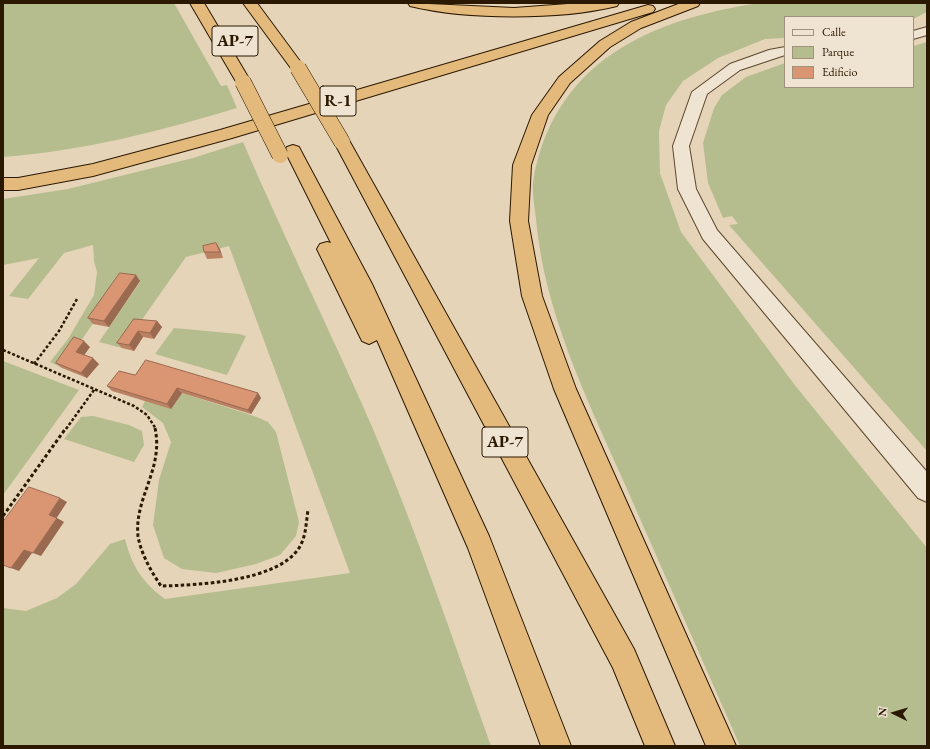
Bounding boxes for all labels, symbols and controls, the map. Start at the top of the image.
legend [784,16,914,88]
text: Calle [822,24,846,40]
road number: AP-7 [212,26,258,56]
text: Parque [822,44,854,60]
text: Edificio [822,64,857,80]
road number: R-1 [320,86,356,116]
road number: AP-7 [482,427,528,457]
north arrow [874,693,914,733]
text: N [875,707,889,717]

